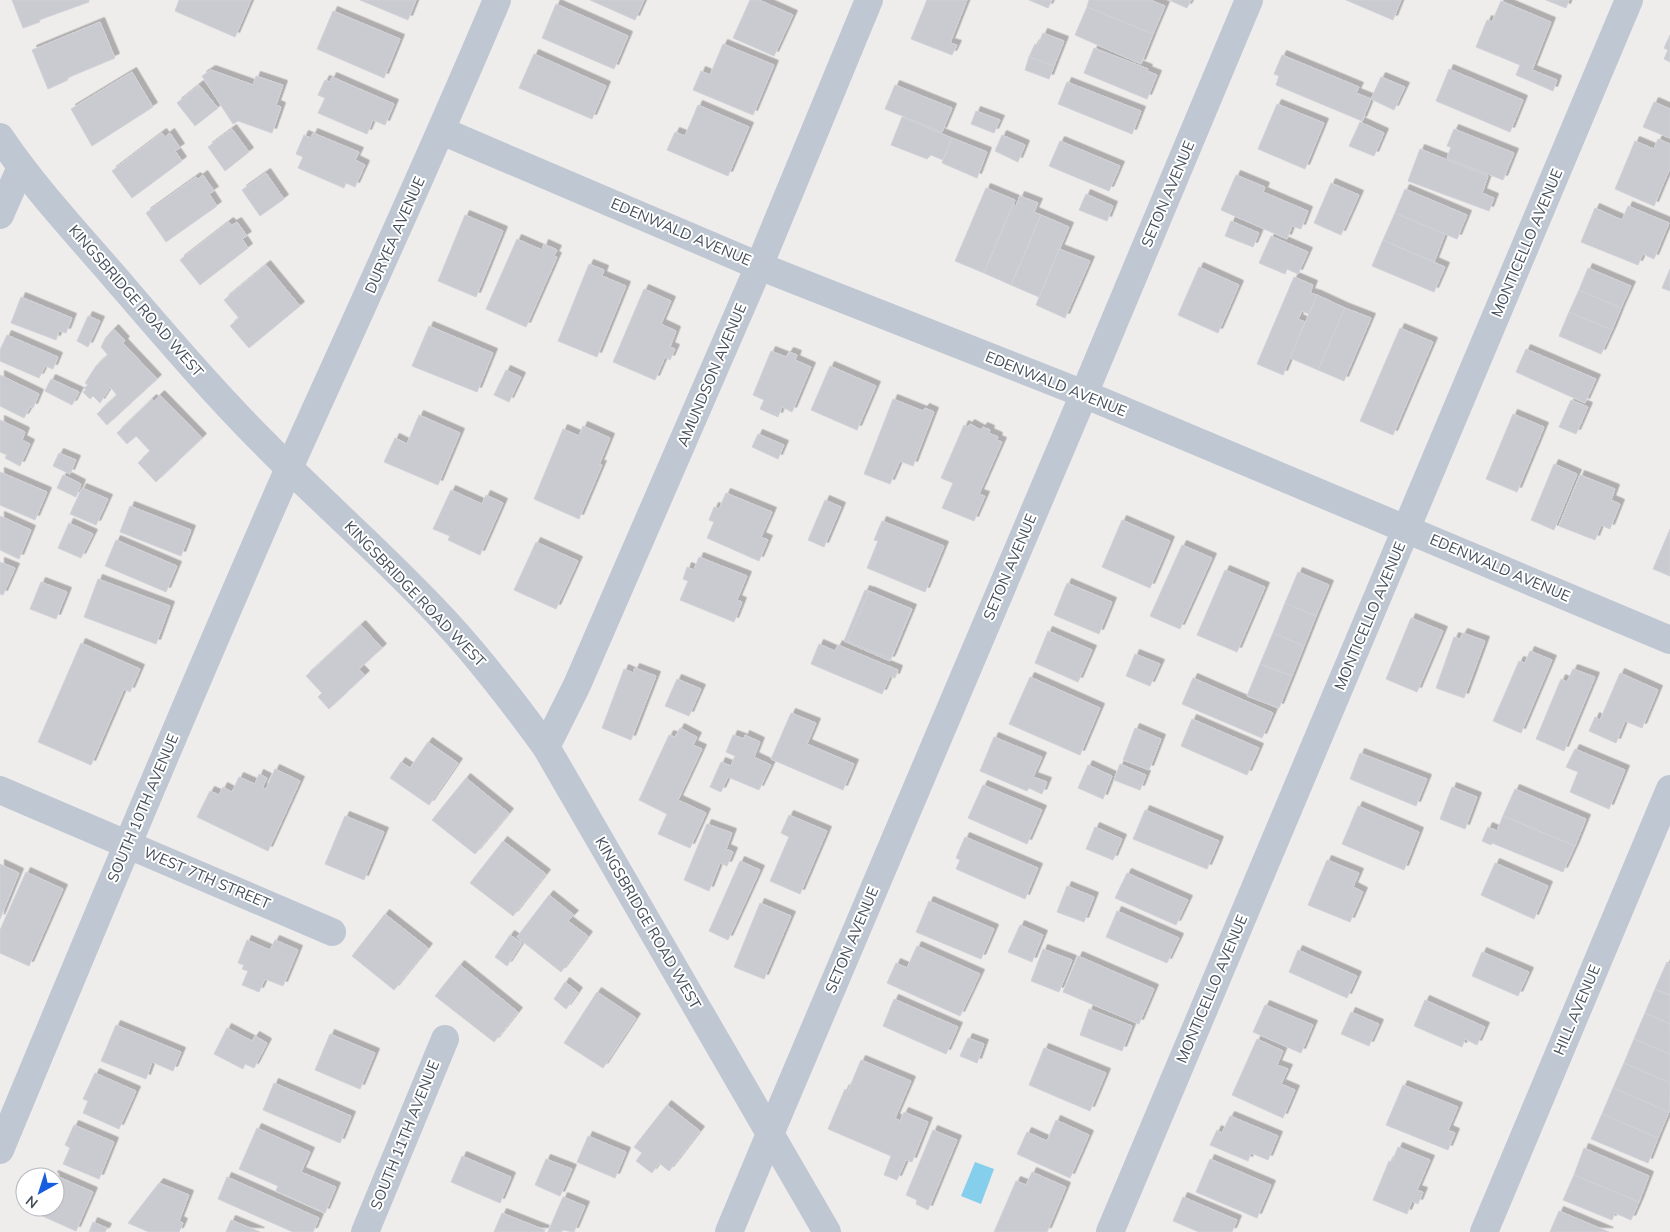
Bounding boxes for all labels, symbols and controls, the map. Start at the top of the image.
street label: SETON AVENUE [1137,138,1199,250]
street label: MONTICELLO AVENUE [1487,166,1567,320]
street label: DURYEA AVENUE [360,173,429,296]
street label: EDENWALD AVENUE [608,193,754,270]
street label: KINGSBRIDGE ROAD WEST [65,221,208,381]
street label: AMUNDSON AVENUE [673,300,750,449]
street label: EDENWALD AVENUE [983,347,1130,421]
street label: SETON AVENUE [979,511,1041,623]
street label: KINGSBRIDGE ROAD WEST [341,517,490,671]
street label: EDENWALD AVENUE [1427,529,1573,606]
street label: MONTICELLO AVENUE [1330,539,1410,693]
street label: SOUTH 10TH AVENUE [103,731,182,885]
street label: KINGSBRIDGE ROAD WEST [591,833,706,1012]
street label: WEST 7TH STREET [141,842,273,913]
street label: SETON AVENUE [821,884,883,996]
street label: MONTICELLO AVENUE [1172,912,1252,1066]
street label: HILL AVENUE [1549,962,1604,1058]
street label: SOUTH 11TH AVENUE [366,1057,443,1212]
north arrow [15,1167,65,1217]
text: N [22,1192,42,1212]

